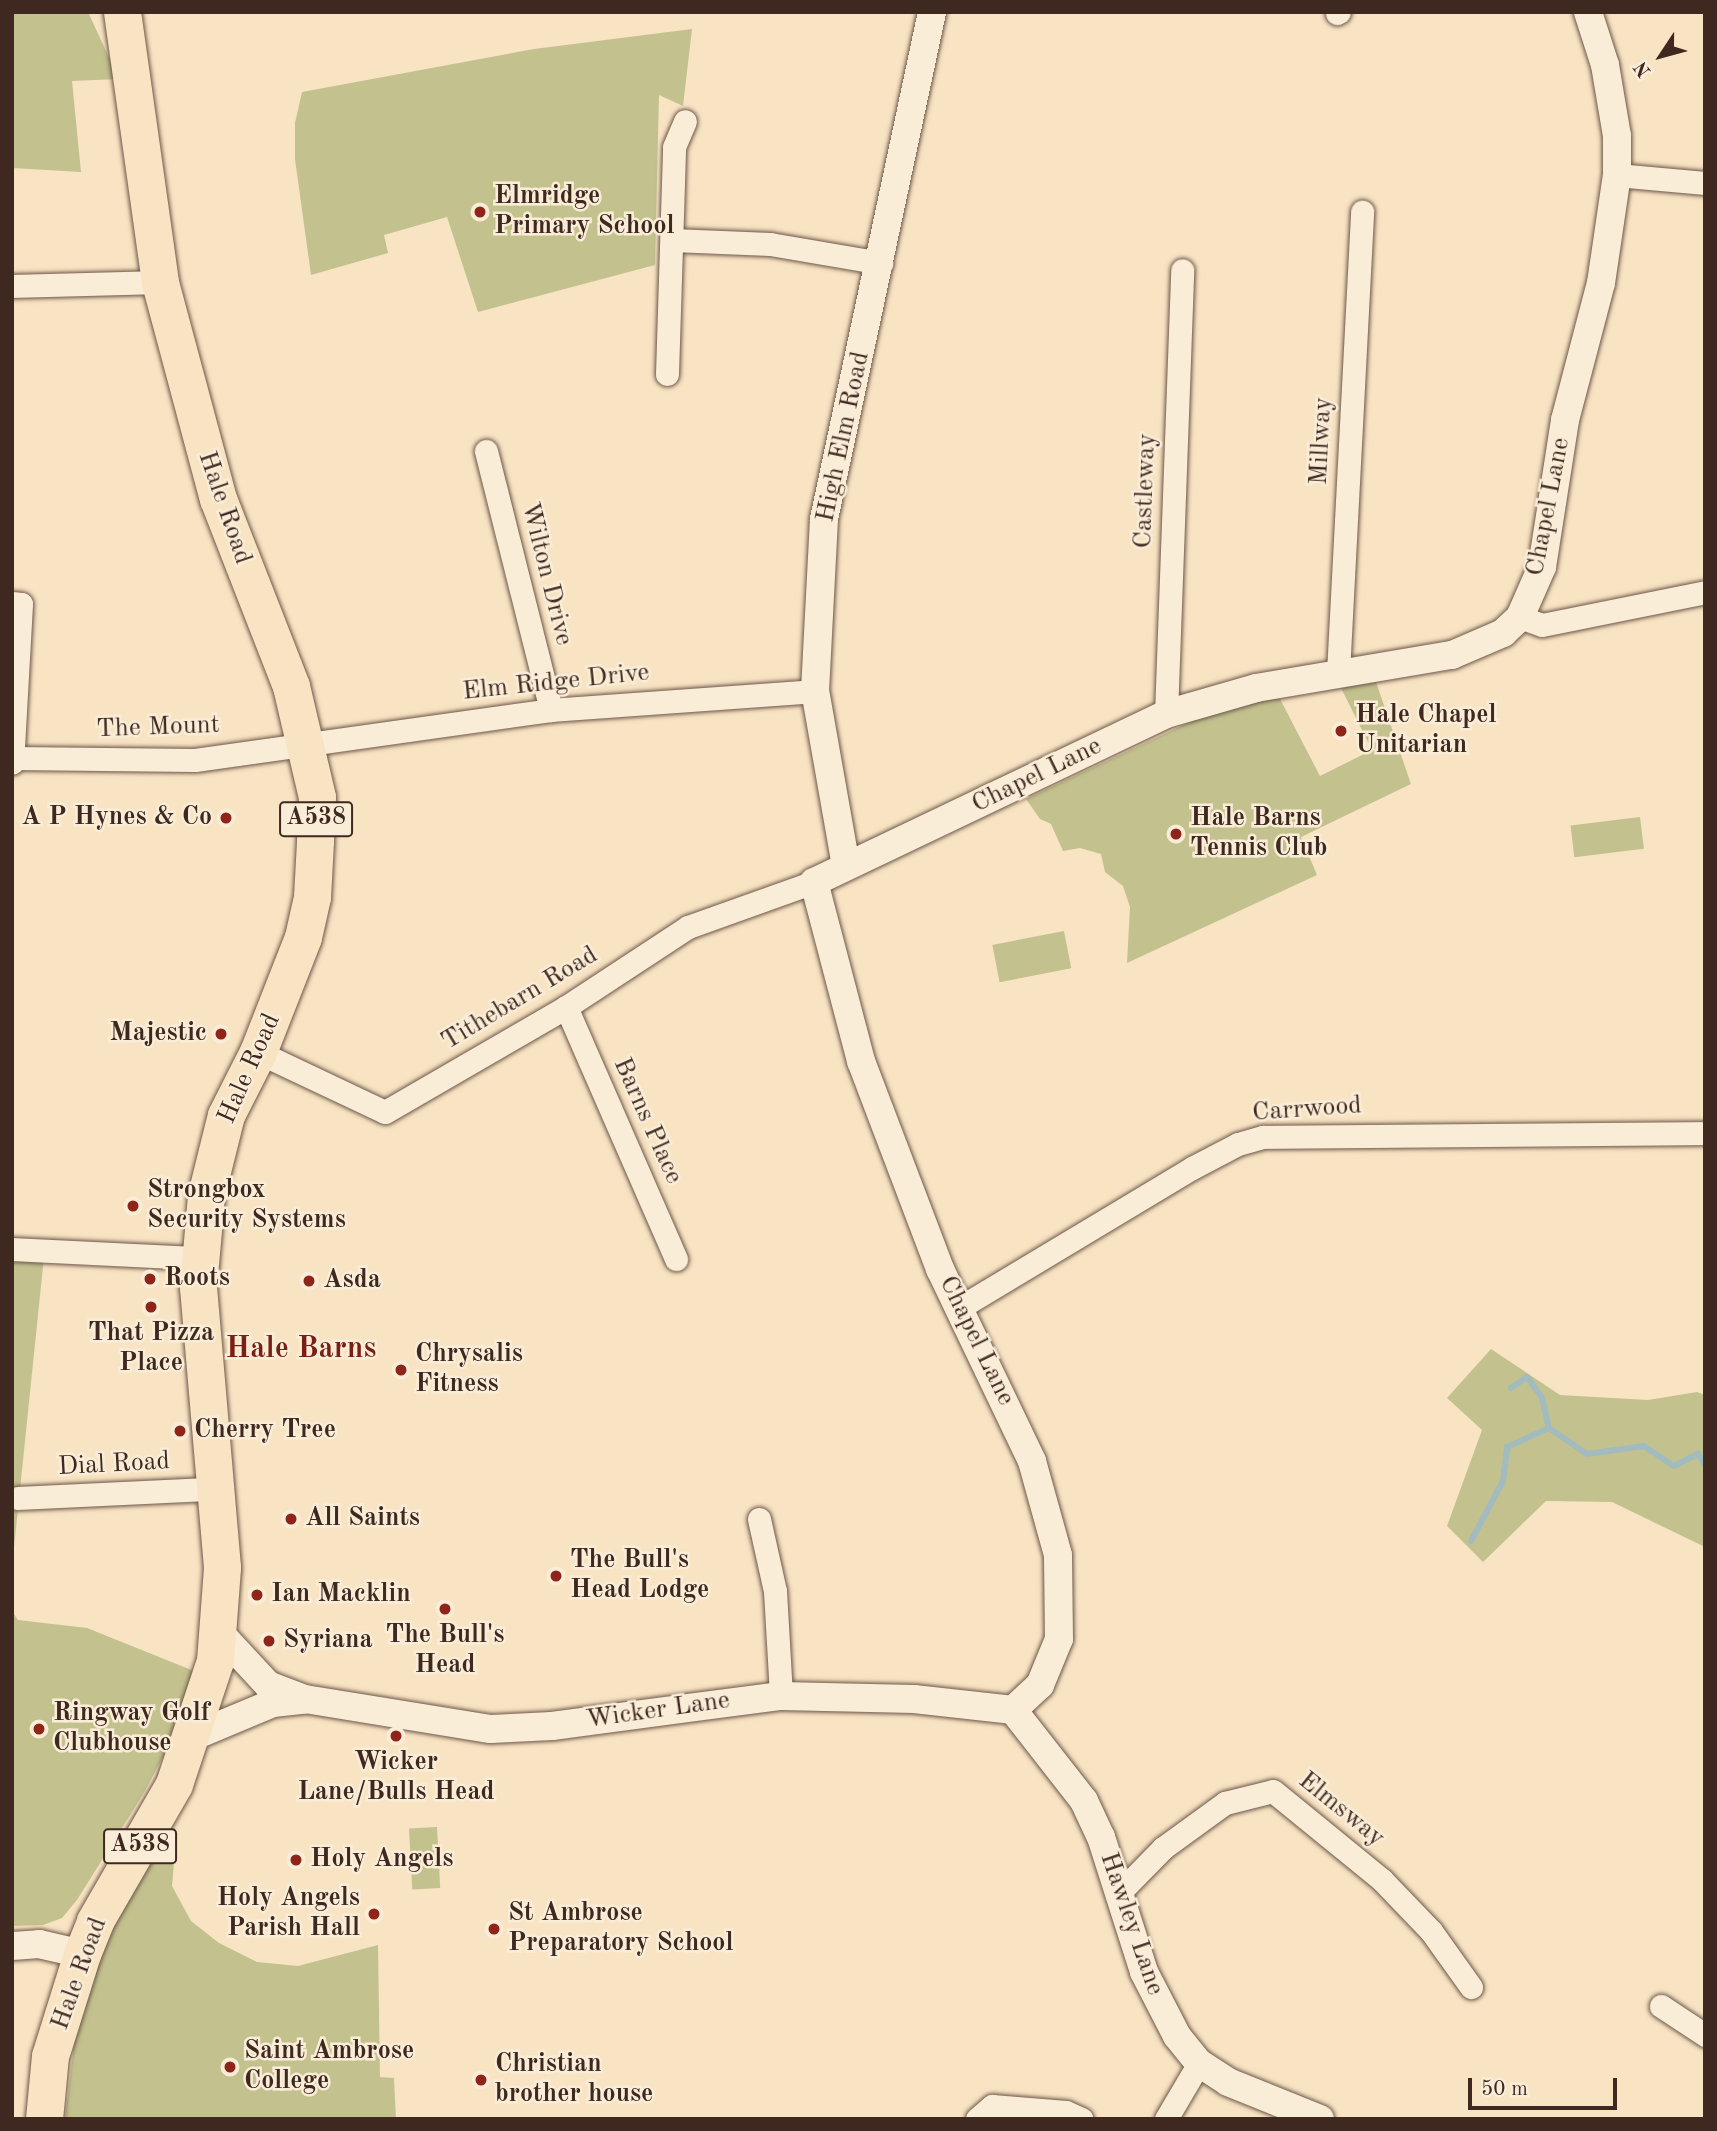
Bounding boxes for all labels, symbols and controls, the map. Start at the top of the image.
north arrow [1626,21,1696,91]
text: N [1632,57,1656,80]
place label: Elmridge Primary School [494,181,674,242]
marker: Elmridge Primary School [472,204,488,220]
street label: High Elm Road [811,349,877,525]
street label: Millway [1304,396,1340,486]
street label: Castleway [1128,433,1164,549]
street label: Chapel Lane [1520,435,1578,579]
street label: Hale Road [190,447,258,569]
street label: Wilton Drive [513,499,579,649]
street label: Elm Ridge Drive [461,658,651,708]
place label: Hale Chapel Unitarian [1355,700,1497,762]
street label: The Mount [96,710,220,746]
marker: Hale Chapel Unitarian [1333,723,1349,739]
street label: Chapel Lane [967,731,1107,821]
road number: A538 [278,798,354,840]
place label: A P Hynes & Co [21,802,212,834]
place label: Hale Barns Tennis Club [1190,803,1327,864]
marker: A P Hynes & Co [218,810,234,826]
marker: Hale Barns Tennis Club [1168,826,1184,842]
street label: Tithebarn Road [436,940,604,1058]
street label: Hale Road [212,1009,288,1129]
place label: Majestic [110,1018,207,1050]
marker: Majestic [213,1026,229,1042]
street label: Barns Place [605,1053,689,1189]
street label: Carrwood [1251,1091,1363,1129]
place label: Strongbox Security Systems [147,1175,346,1236]
marker: Strongbox Security Systems [125,1198,141,1214]
place label: Roots [164,1263,230,1295]
place label: Asda [323,1265,381,1297]
marker: Roots [142,1271,158,1287]
street label: Chapel Lane [931,1271,1021,1411]
marker: Asda [301,1273,317,1289]
marker: That Pizza Place [143,1299,159,1315]
place label: That Pizza Place [88,1318,214,1380]
district label: Hale Barns [226,1331,376,1367]
place label: Chrysalis Fitness [415,1339,523,1400]
marker: Chrysalis Fitness [393,1362,409,1378]
place label: Cherry Tree [194,1415,336,1447]
marker: Cherry Tree [172,1423,188,1439]
street label: Dial Road [57,1446,171,1484]
place label: All Saints [305,1503,420,1535]
marker: All Saints [283,1511,299,1527]
place label: The Bull's Head Lodge [570,1545,709,1606]
marker: The Bull's Head Lodge [548,1568,564,1584]
place label: Ian Macklin [271,1579,411,1611]
marker: Ian Macklin [249,1587,265,1603]
marker: The Bull's Head [437,1601,453,1617]
place label: The Bull's Head [386,1620,504,1682]
place label: Syriana [283,1625,373,1657]
marker: Syriana [261,1633,277,1649]
street label: Wicker Lane [584,1685,732,1737]
place label: Ringway Golf Clubhouse [53,1698,210,1760]
marker: Ringway Golf Clubhouse [31,1721,47,1737]
marker: Wicker Lane/Bulls Head [388,1728,404,1744]
place label: Wicker Lane/Bulls Head [297,1747,495,1809]
street label: Elmsway [1291,1766,1391,1854]
road number: A538 [102,1826,178,1867]
place label: Holy Angels [310,1844,453,1876]
street label: Hawley Lane [1092,1848,1170,2000]
marker: Holy Angels [288,1852,304,1868]
place label: Holy Angels Parish Hall [217,1883,360,1944]
place label: St Ambrose Preparatory School [508,1898,733,1960]
marker: Holy Angels Parish Hall [366,1906,382,1922]
street label: Hale Road [45,1913,115,2035]
marker: St Ambrose Preparatory School [486,1921,502,1937]
place label: Saint Ambrose College [244,2036,414,2098]
place label: Christian brother house [495,2049,653,2110]
marker: Saint Ambrose College [222,2059,238,2075]
scale bar [1472,2064,1621,2108]
marker: Christian brother house [473,2072,489,2088]
text: 50 m [1481,2079,1528,2100]

